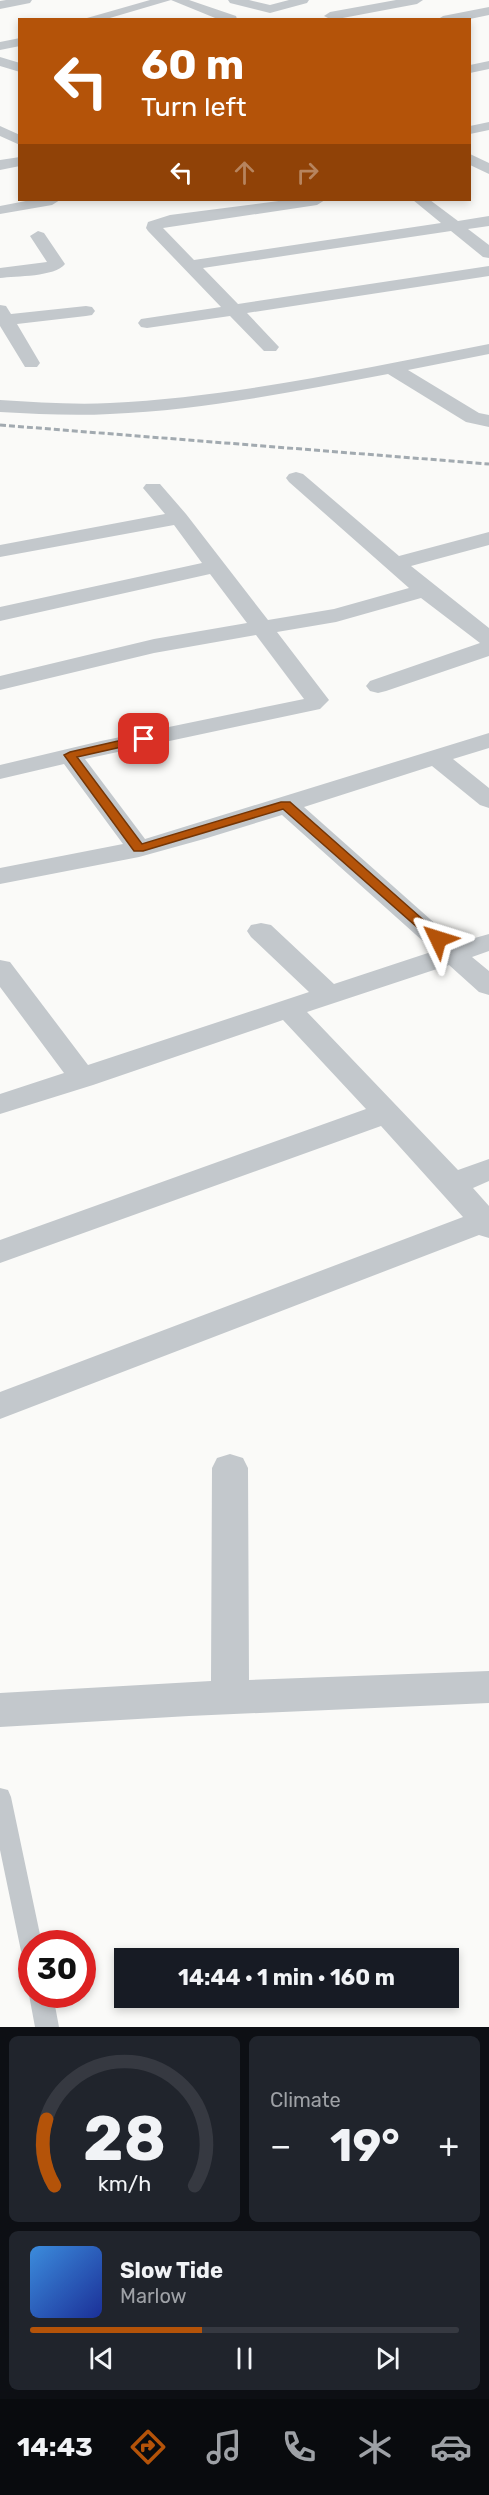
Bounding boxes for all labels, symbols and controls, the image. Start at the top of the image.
text: 60 m [141,40,244,90]
icon: left [42,42,120,120]
text: Turn left [141,91,246,123]
icon: left [165,156,198,189]
icon: ahead [228,156,261,189]
icon: right [291,156,324,189]
pin [118,713,169,764]
icon: arrive [127,722,160,755]
position arrow [406,907,470,971]
speed limit sign: 30 [18,1930,96,2008]
text: 14:44 · 1 min · 160 m [178,1964,395,1991]
text: Climate [270,2088,341,2112]
text: 28 [83,2102,166,2176]
text: 19° [330,2119,400,2172]
text: − [270,2126,291,2165]
text: + [438,2126,459,2165]
text: km/h [98,2171,151,2196]
text: Slow Tide [120,2257,223,2284]
text: Marlow [120,2284,187,2308]
icon: previous [85,2342,118,2375]
icon: pause [228,2342,261,2375]
icon: next [371,2342,404,2375]
icon: directions [127,2426,169,2468]
icon: music [203,2426,245,2468]
icon: phone [278,2426,320,2468]
icon: climate [354,2426,396,2468]
icon: car [430,2426,472,2468]
text: 14:43 [17,2431,93,2463]

